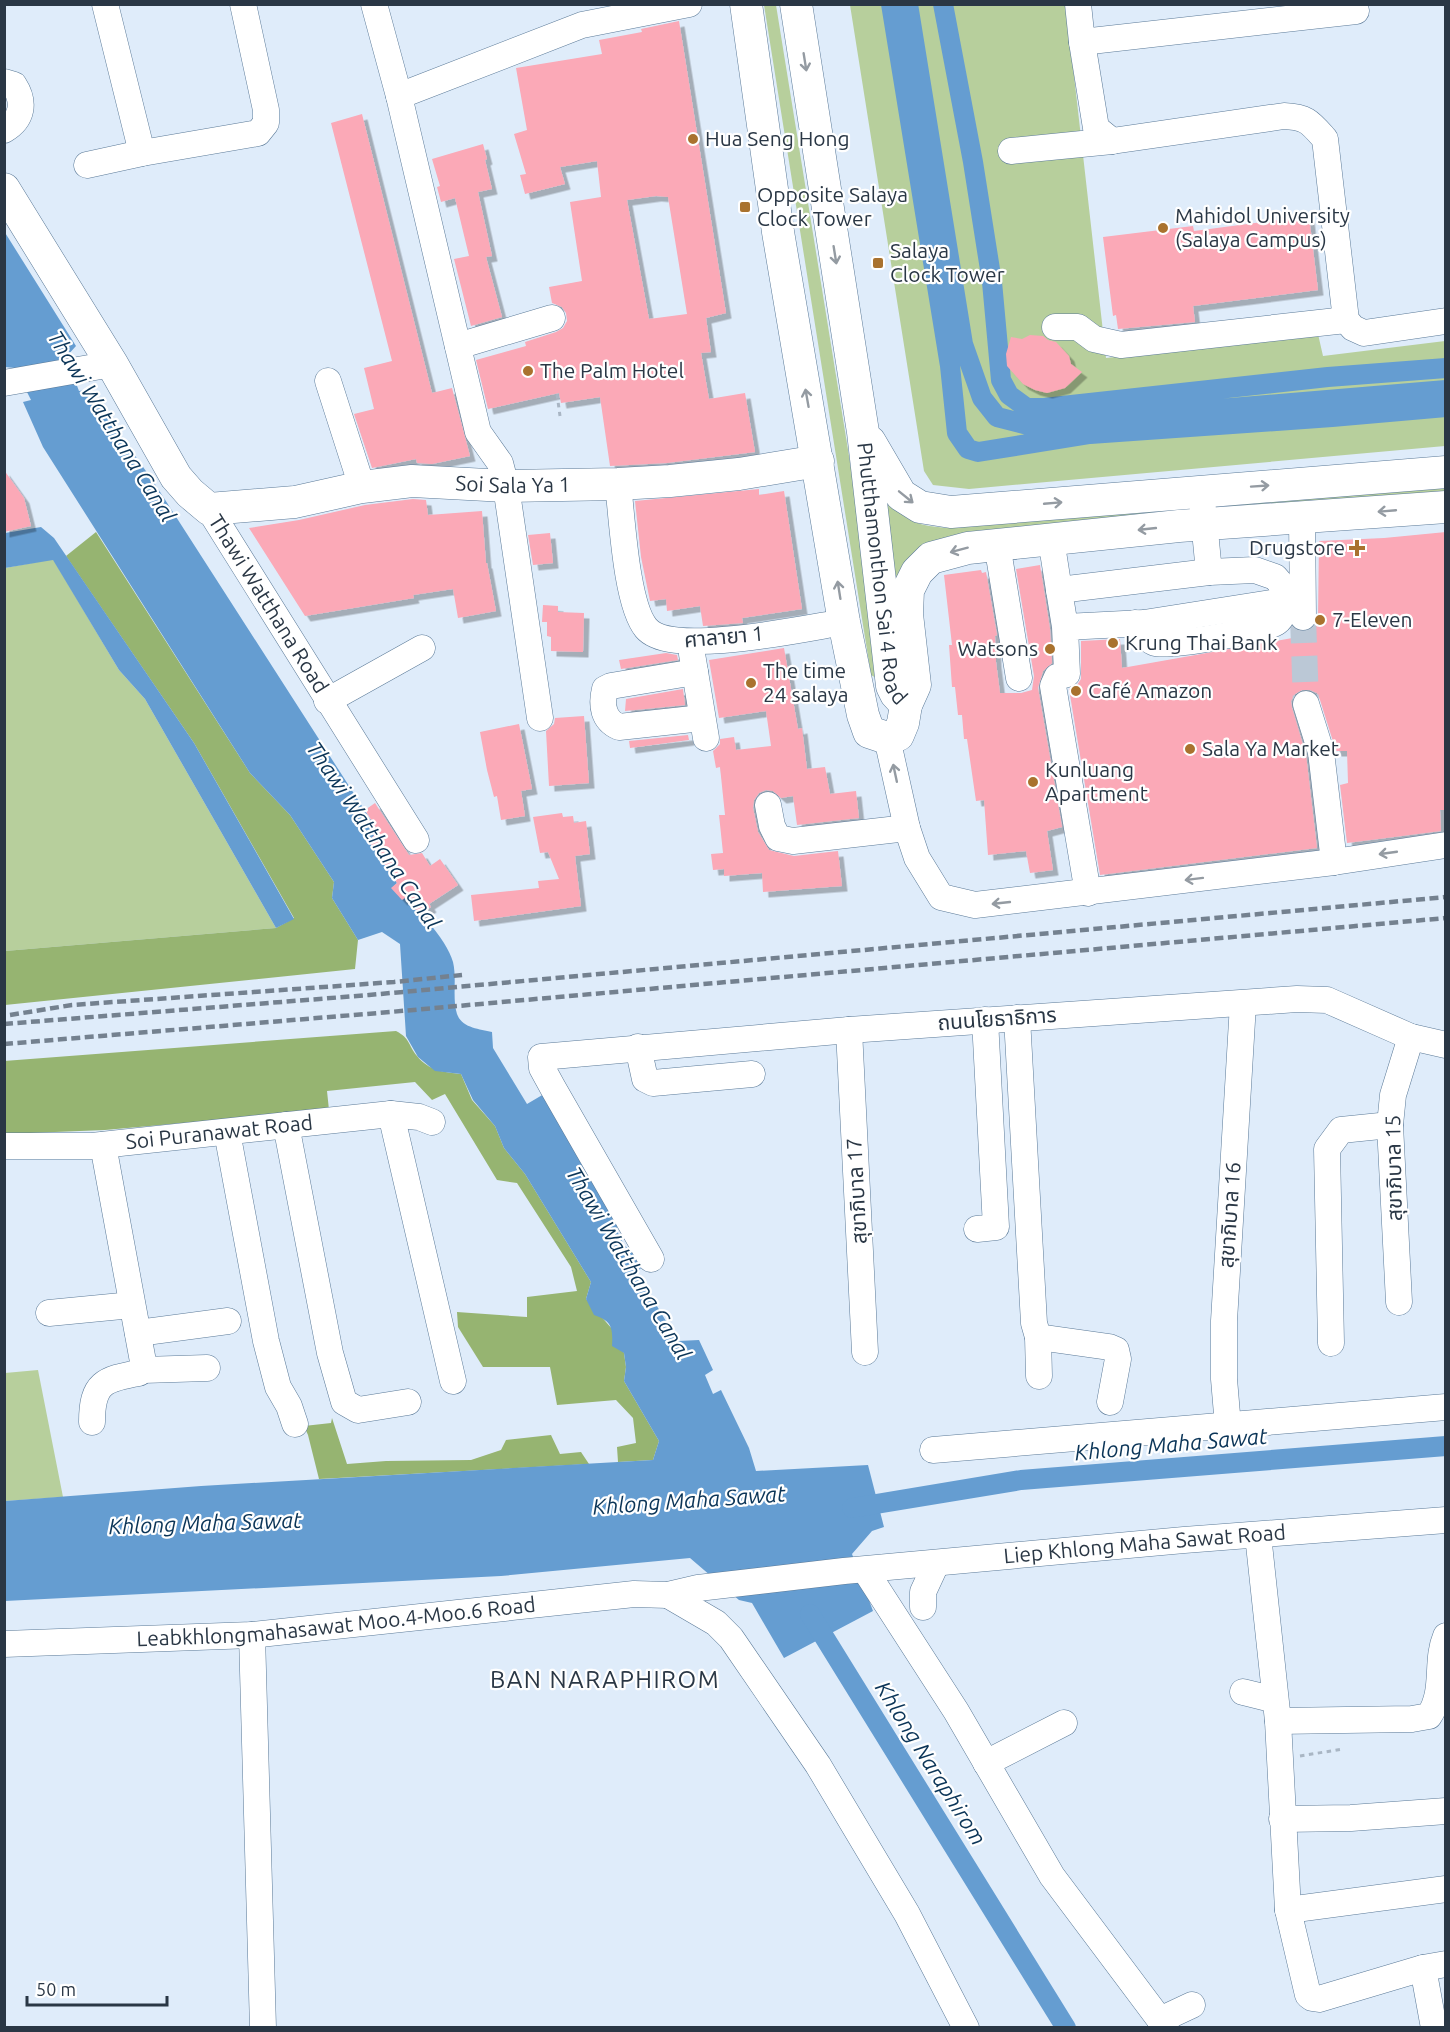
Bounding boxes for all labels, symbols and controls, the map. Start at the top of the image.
one-way arrow [799,52,810,72]
place label: Hua Seng Hong [705,126,850,150]
marker: Hua Seng Hong [686,132,700,146]
place label: Opposite Salaya Clock Tower [757,182,908,230]
marker: Opposite Salaya Clock Tower [738,200,752,214]
place label: Mahidol University (Salaya Campus) [1175,203,1350,251]
marker: Mahidol University (Salaya Campus) [1156,221,1170,235]
place label: Salaya Clock Tower [890,238,1005,286]
one-way arrow [830,245,841,264]
marker: Salaya Clock Tower [871,256,885,270]
water label: Thawi Watthana Canal [43,325,182,526]
place label: The Palm Hotel [540,358,684,382]
marker: The Palm Hotel [521,364,535,378]
one-way arrow [801,388,812,408]
street label: Phutthamonthon Sai 4 Road [853,441,913,709]
street label: Soi Sala Ya 1 [455,470,571,497]
one-way arrow [1249,480,1269,491]
one-way arrow [898,490,914,503]
one-way arrow [1042,497,1062,508]
one-way arrow [1378,506,1398,517]
street label: Thawi Watthana Road [204,510,334,697]
one-way arrow [1137,524,1157,535]
place label: Drugstore [1249,535,1345,559]
marker: Drugstore [1350,541,1364,555]
one-way arrow [950,545,969,557]
one-way arrow [833,581,844,600]
place label: 7-Eleven [1332,607,1413,631]
marker: 7-Eleven [1313,613,1327,627]
street label: ศาลายา 1 [683,621,765,651]
place label: Krung Thai Bank [1125,630,1278,654]
place label: Watsons [957,636,1038,660]
marker: Krung Thai Bank [1106,636,1120,650]
marker: Watsons [1043,642,1057,656]
place label: The time 24 salaya [763,658,849,706]
marker: The time 24 salaya [744,676,758,690]
place label: Café Amazon [1088,678,1212,702]
marker: Café Amazon [1069,684,1083,698]
water label: Thawi Watthana Canal [302,736,447,933]
place label: Sala Ya Market [1202,736,1339,760]
marker: Sala Ya Market [1183,742,1197,756]
place label: Kunluang Apartment [1045,757,1148,805]
one-way arrow [888,764,900,783]
marker: Kunluang Apartment [1026,775,1040,789]
one-way arrow [1378,848,1398,859]
one-way arrow [1185,874,1205,885]
one-way arrow [991,898,1011,909]
street label: ถนนโยธาธิการ [937,1002,1057,1034]
street label: Soi Puranawat Road [124,1109,314,1153]
street label: สุขาภิบาล 15 [1380,1115,1408,1221]
street label: สุขาภิบาล 17 [841,1137,873,1245]
street label: สุขาภิบาล 16 [1213,1161,1247,1269]
water label: Thawi Watthana Canal [562,1162,697,1364]
water label: Khlong Maha Sawat [1074,1423,1269,1464]
water label: Khlong Maha Sawat [592,1480,787,1519]
water label: Khlong Maha Sawat [108,1507,302,1538]
street label: Liep Khlong Maha Sawat Road [1002,1519,1287,1567]
street label: Leabkhlongmahasawat Moo.4-Moo.6 Road [136,1592,537,1650]
district label: BAN NARAPHIROM [490,1666,720,1693]
water label: Khlong Naraphirom [871,1676,992,1849]
scale bar [27,1969,166,2007]
text: 50 m [36,1979,76,1999]

